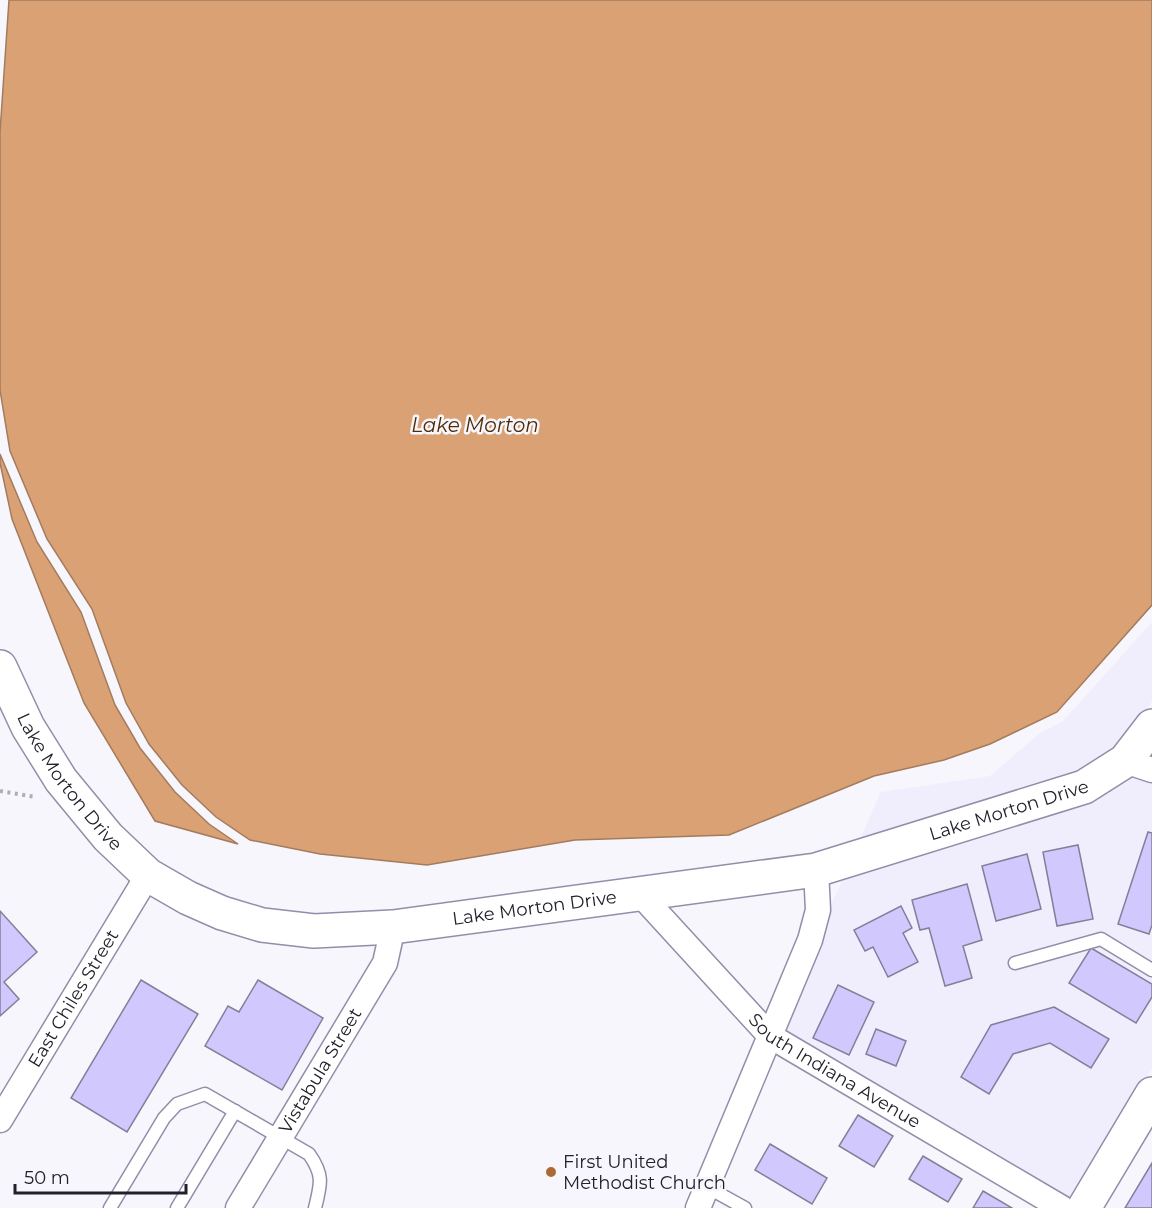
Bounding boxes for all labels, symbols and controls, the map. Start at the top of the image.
water label: Lake Morton [411,413,539,437]
street label: Lake Morton Drive [12,710,127,856]
street label: Lake Morton Drive [927,775,1091,845]
street label: Lake Morton Drive [451,886,618,930]
street label: East Chiles Street [23,926,123,1071]
street label: Vistabula Street [274,1004,366,1138]
street label: South Indiana Avenue [744,1009,925,1133]
place label: First United Methodist Church [563,1151,726,1194]
scale bar [15,1157,186,1195]
marker: First United Methodist Church [544,1165,558,1179]
text: 50 m [24,1167,70,1189]

